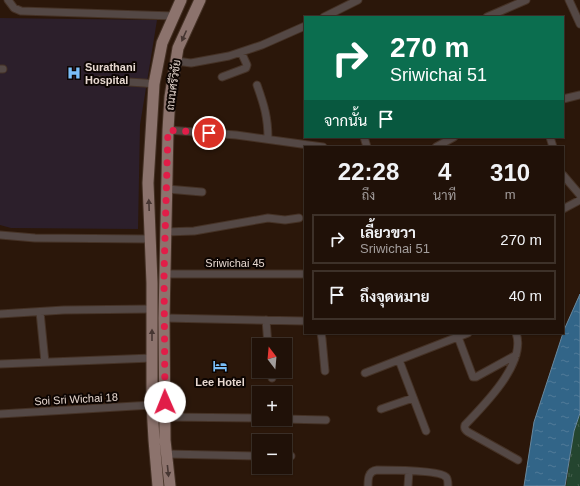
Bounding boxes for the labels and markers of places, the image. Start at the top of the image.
place label: Surathani Hospital [85,61,136,86]
hospital icon: Surathani Hospital [66,65,82,81]
pin [192,116,226,150]
hotel icon: Lee Hotel [212,358,228,374]
place label: Lee Hotel [195,376,245,388]

